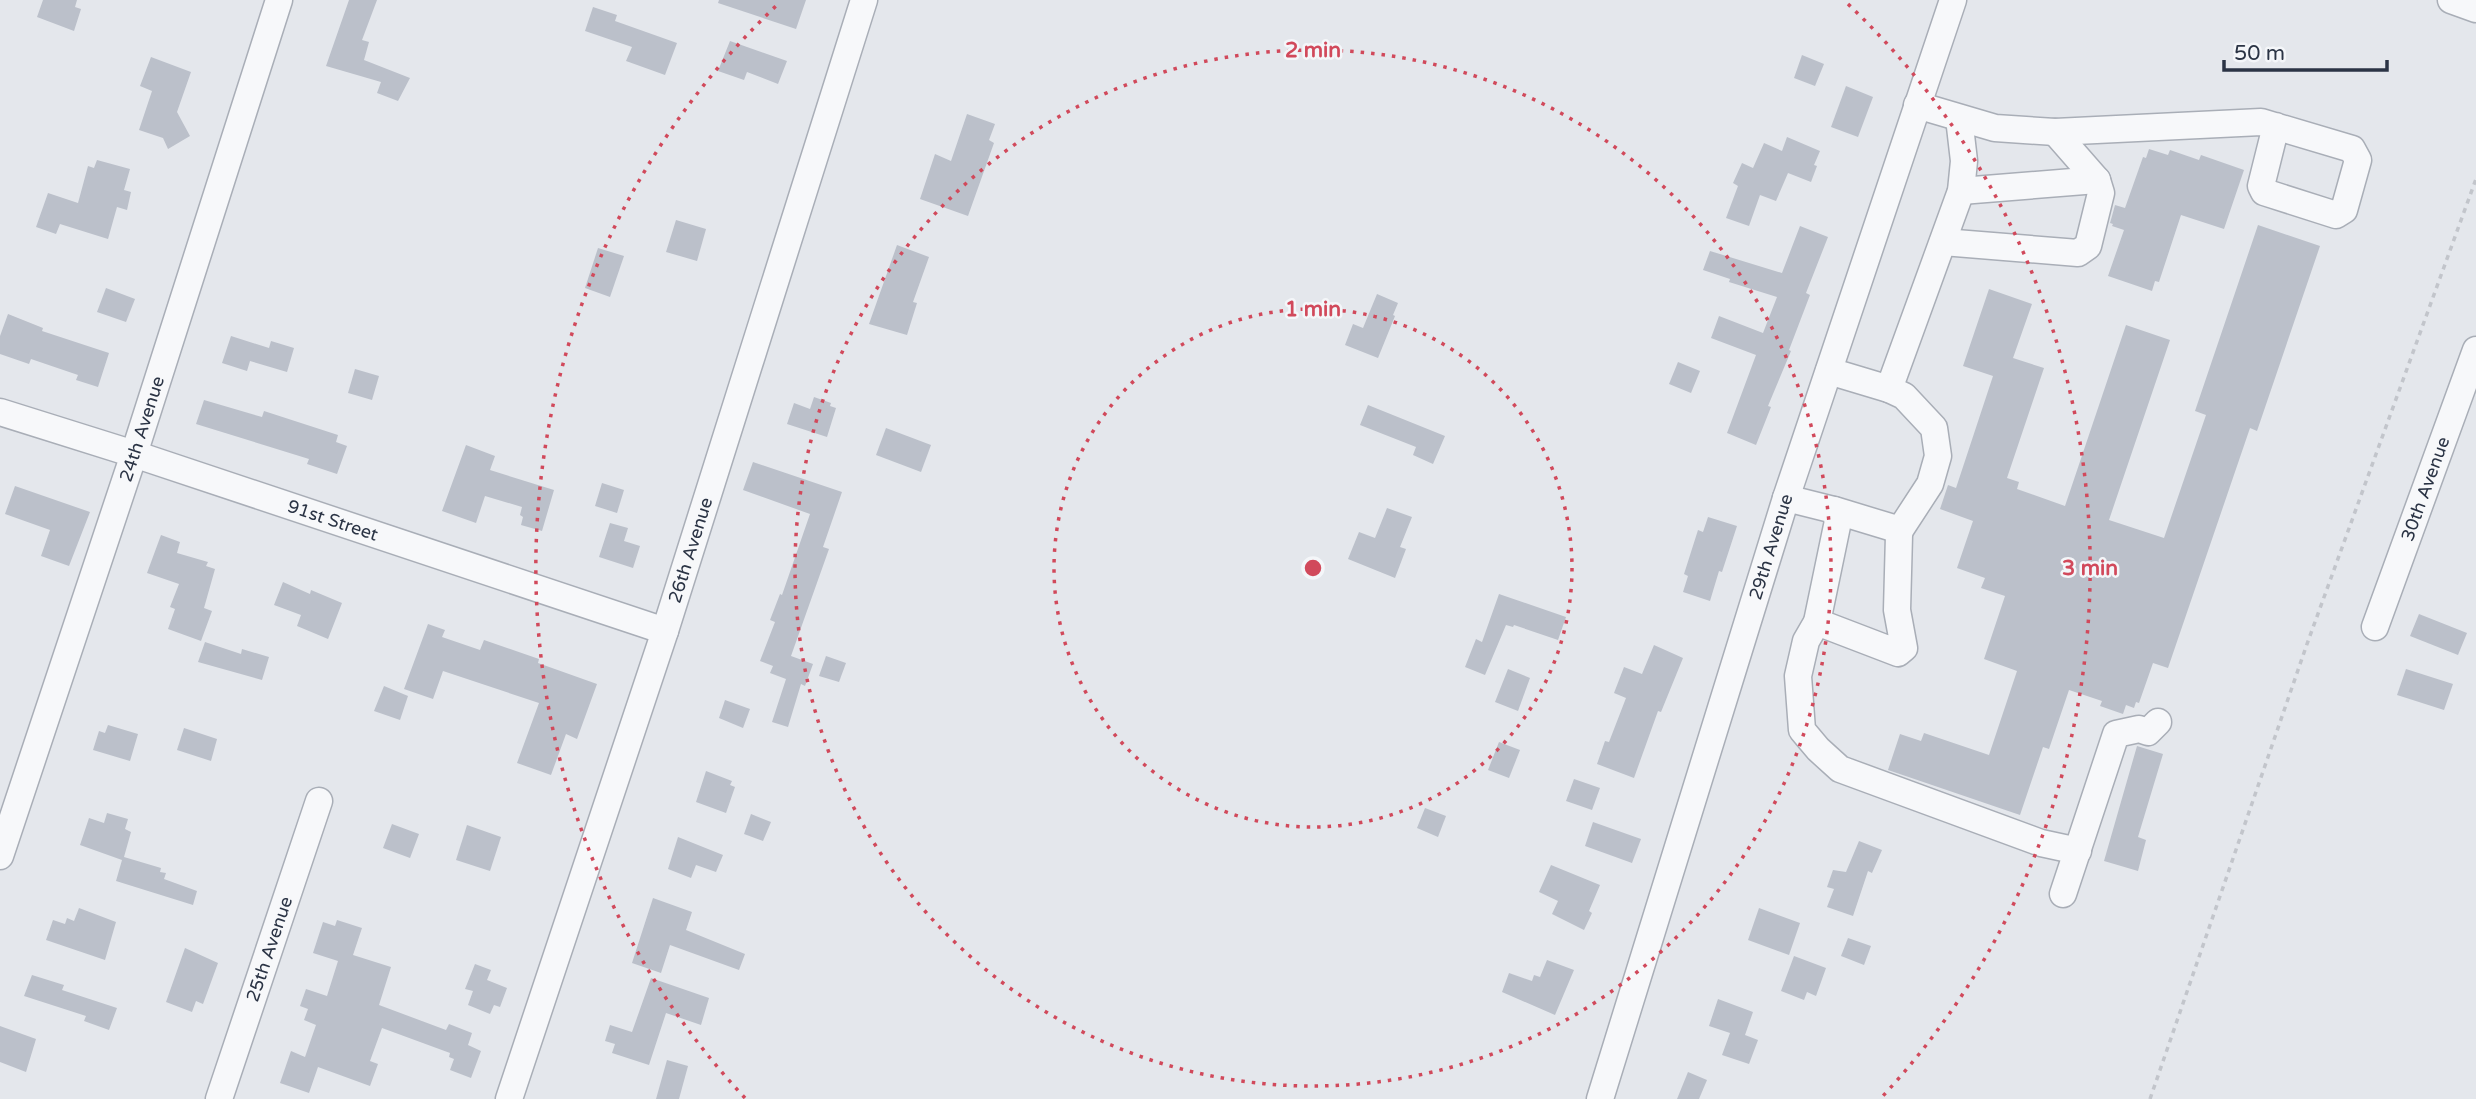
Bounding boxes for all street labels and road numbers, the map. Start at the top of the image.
street label: 24th Avenue [115,373,169,485]
street label: 30th Avenue [2396,434,2454,544]
street label: 29th Avenue [1744,491,1798,602]
street label: 91st Street [285,495,381,546]
street label: 26th Avenue [663,495,717,606]
street label: 25th Avenue [241,894,297,1005]

